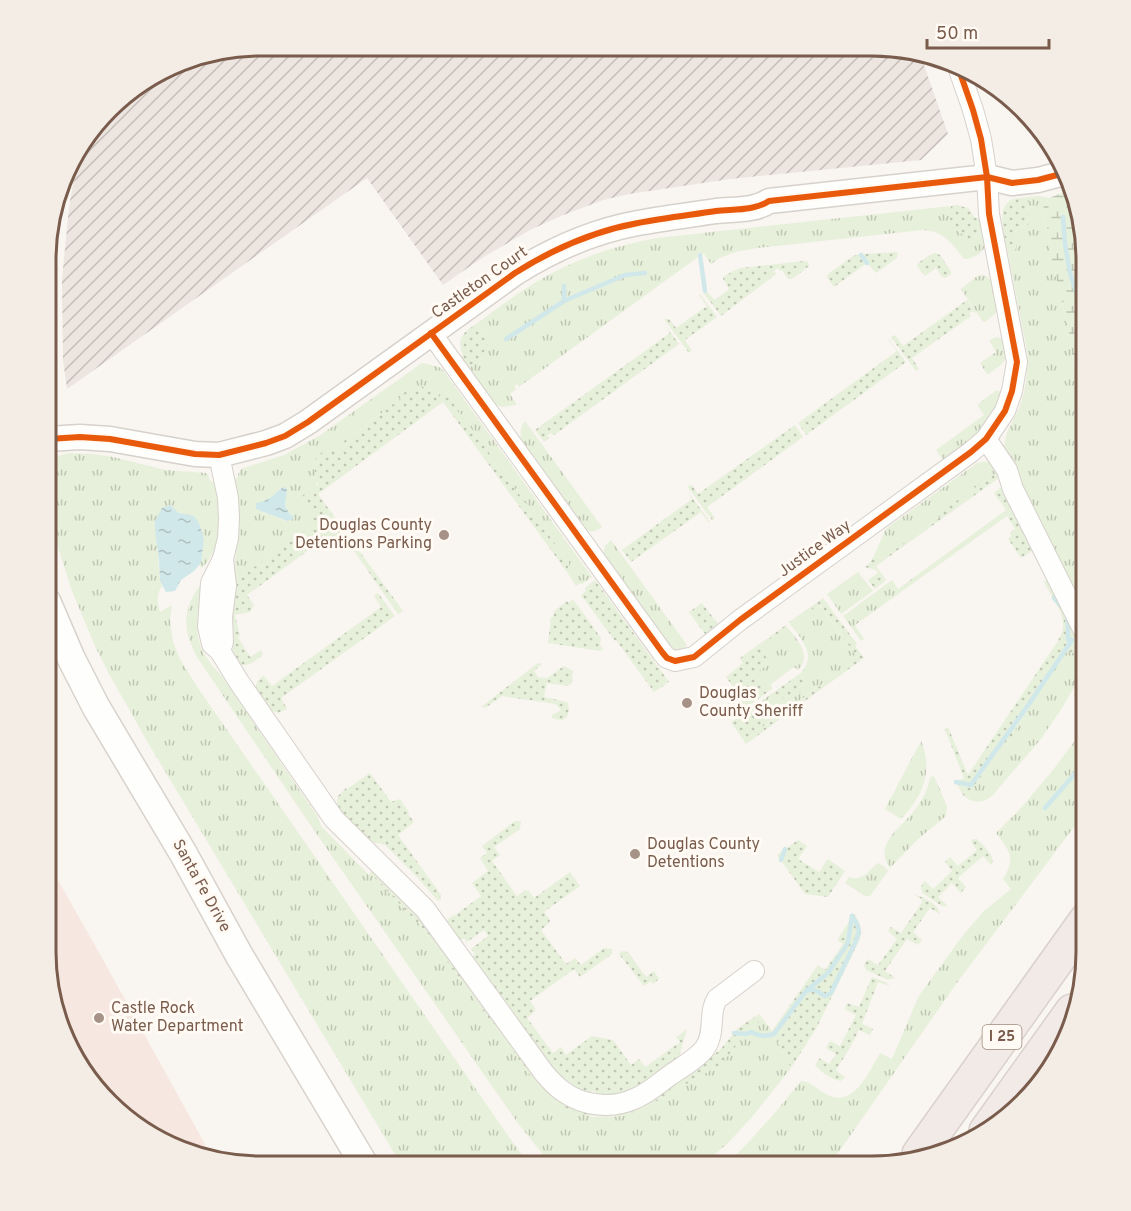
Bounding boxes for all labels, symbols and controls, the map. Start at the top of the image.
scale bar [927,12,1048,50]
text: 50 m [936,23,978,46]
street label: Castleton Court [428,242,532,324]
place label: Douglas County Detentions Parking [295,516,432,554]
street label: Justice Way [775,516,855,582]
marker: Douglas County Detentions Parking [437,528,451,542]
place label: Douglas County Sheriff [699,684,803,722]
marker: Douglas County Sheriff [680,696,694,710]
place label: Douglas County Detentions [647,835,760,873]
street label: Santa Fe Drive [167,836,235,936]
marker: Douglas County Detentions [628,847,642,861]
place label: Castle Rock Water Department [111,999,244,1037]
marker: Castle Rock Water Department [92,1011,106,1025]
road number: I 25 [982,1025,1022,1049]

